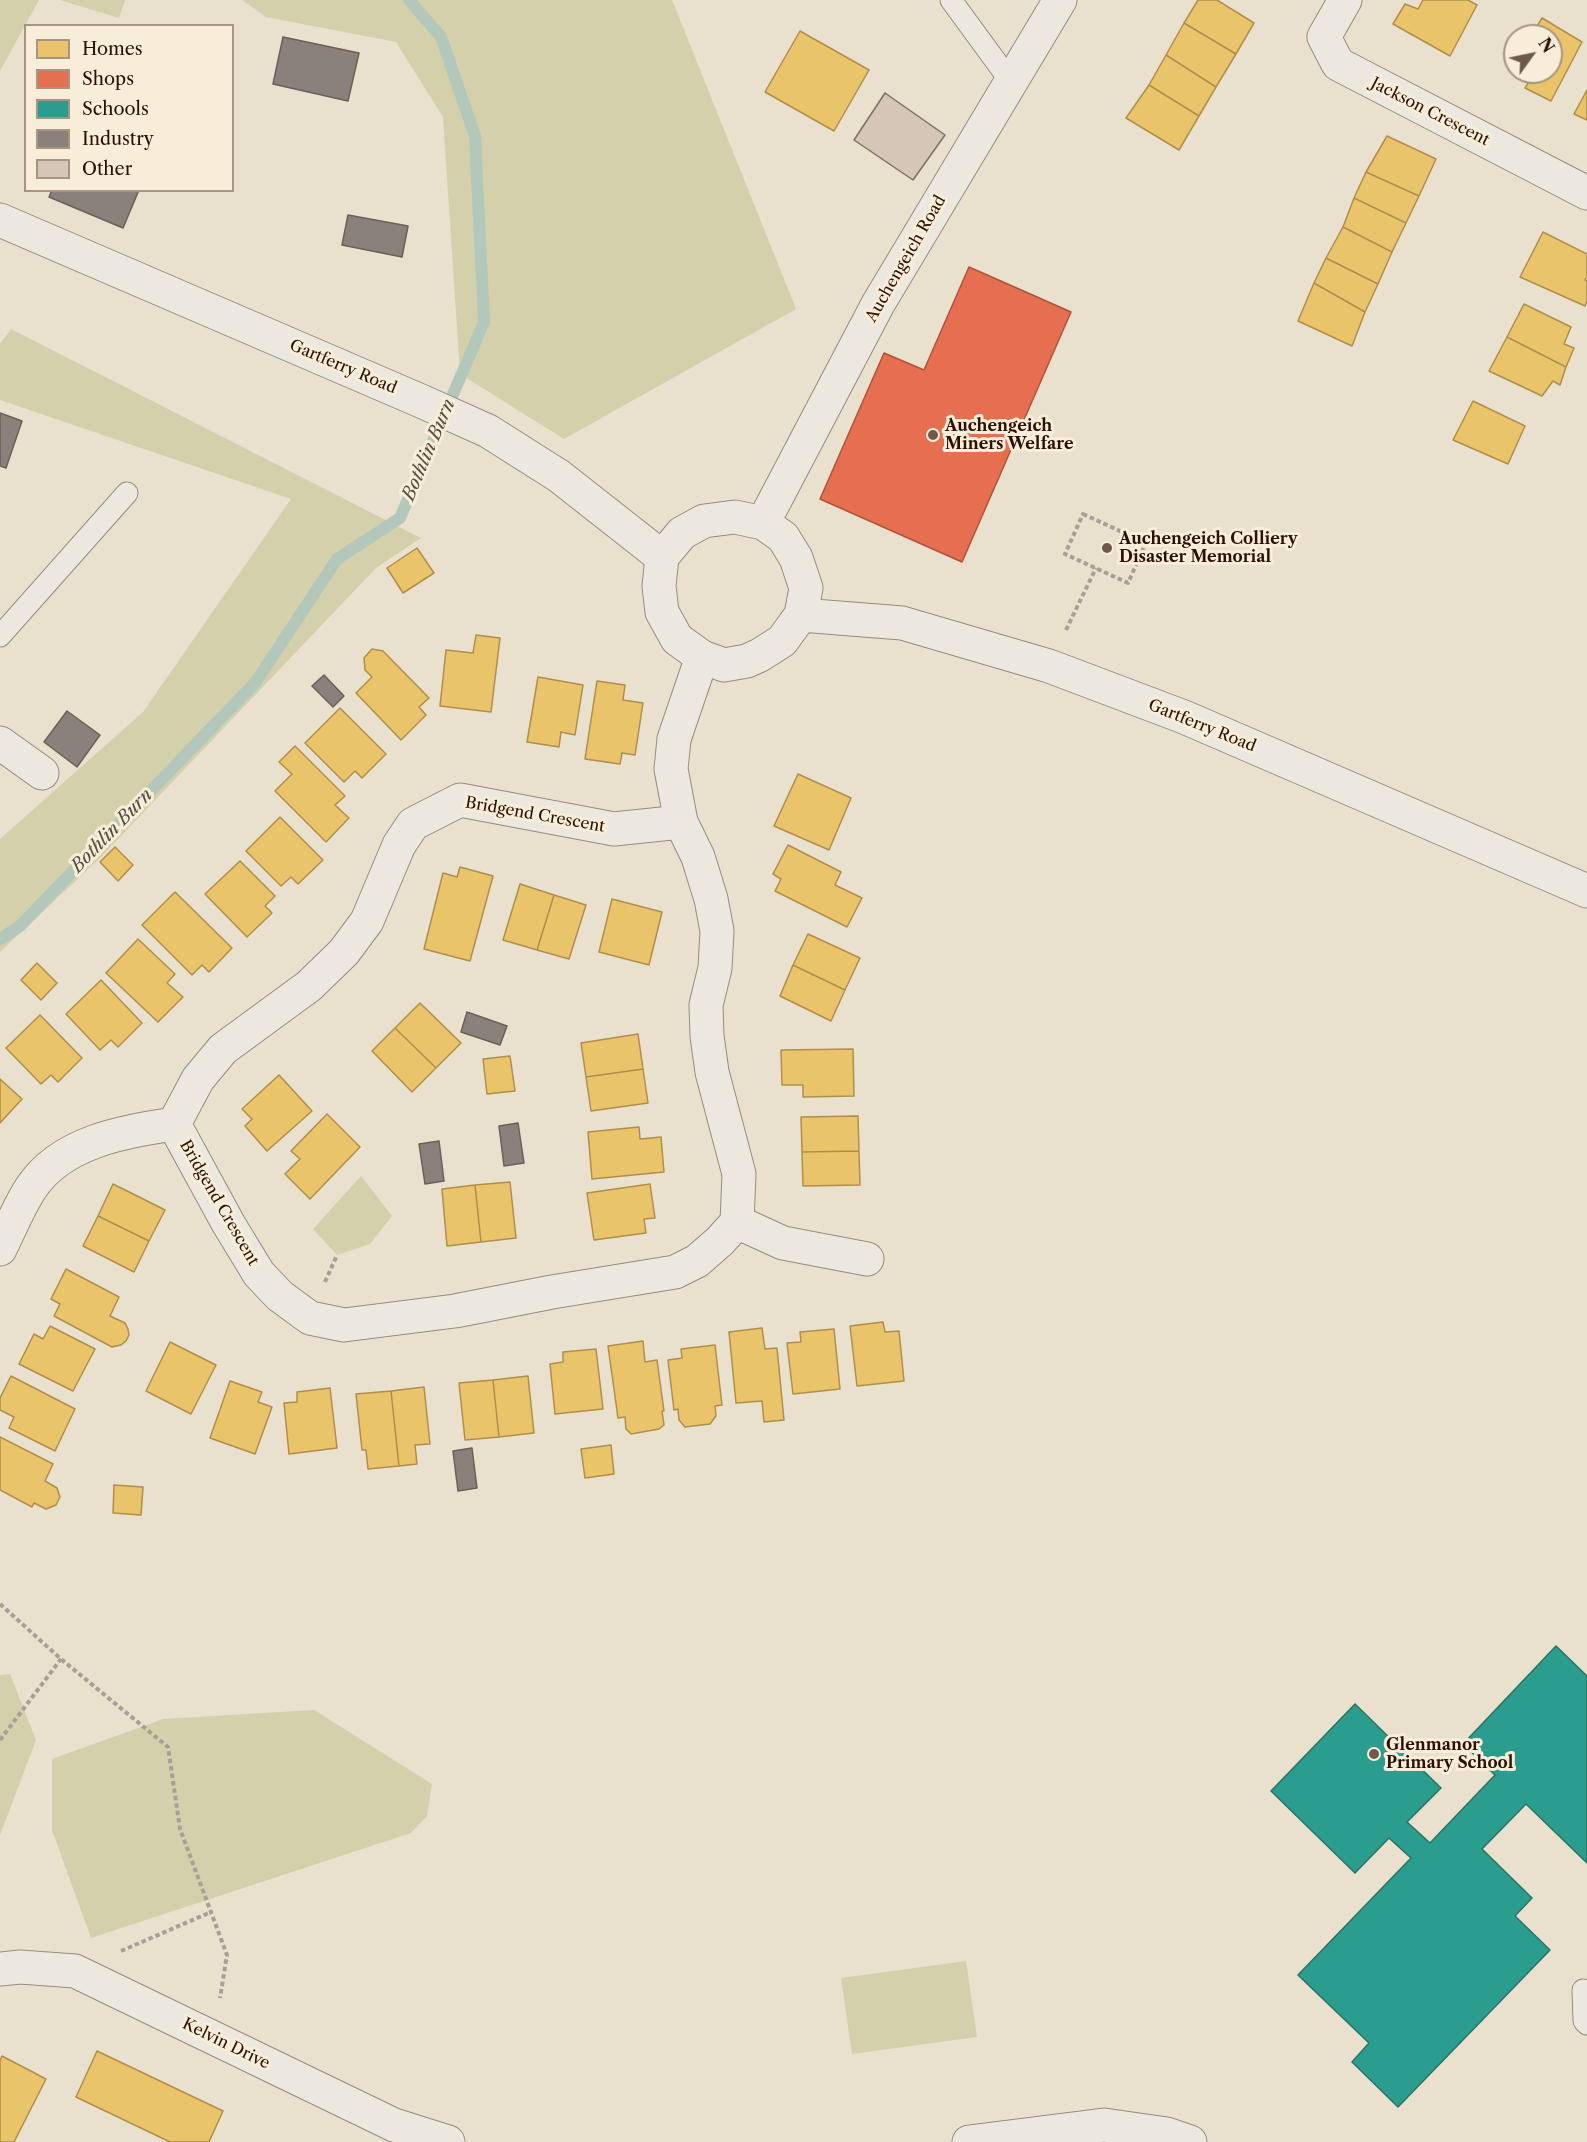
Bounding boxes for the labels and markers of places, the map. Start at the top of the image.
place label: Auchengeich Miners Welfare [945,416,1074,454]
marker: Auchengeich Miners Welfare [926,428,940,442]
place label: Auchengeich Colliery Disaster Memorial [1119,529,1297,567]
marker: Auchengeich Colliery Disaster Memorial [1100,541,1114,555]
place label: Glenmanor Primary School [1386,1735,1513,1773]
marker: Glenmanor Primary School [1367,1747,1381,1761]

